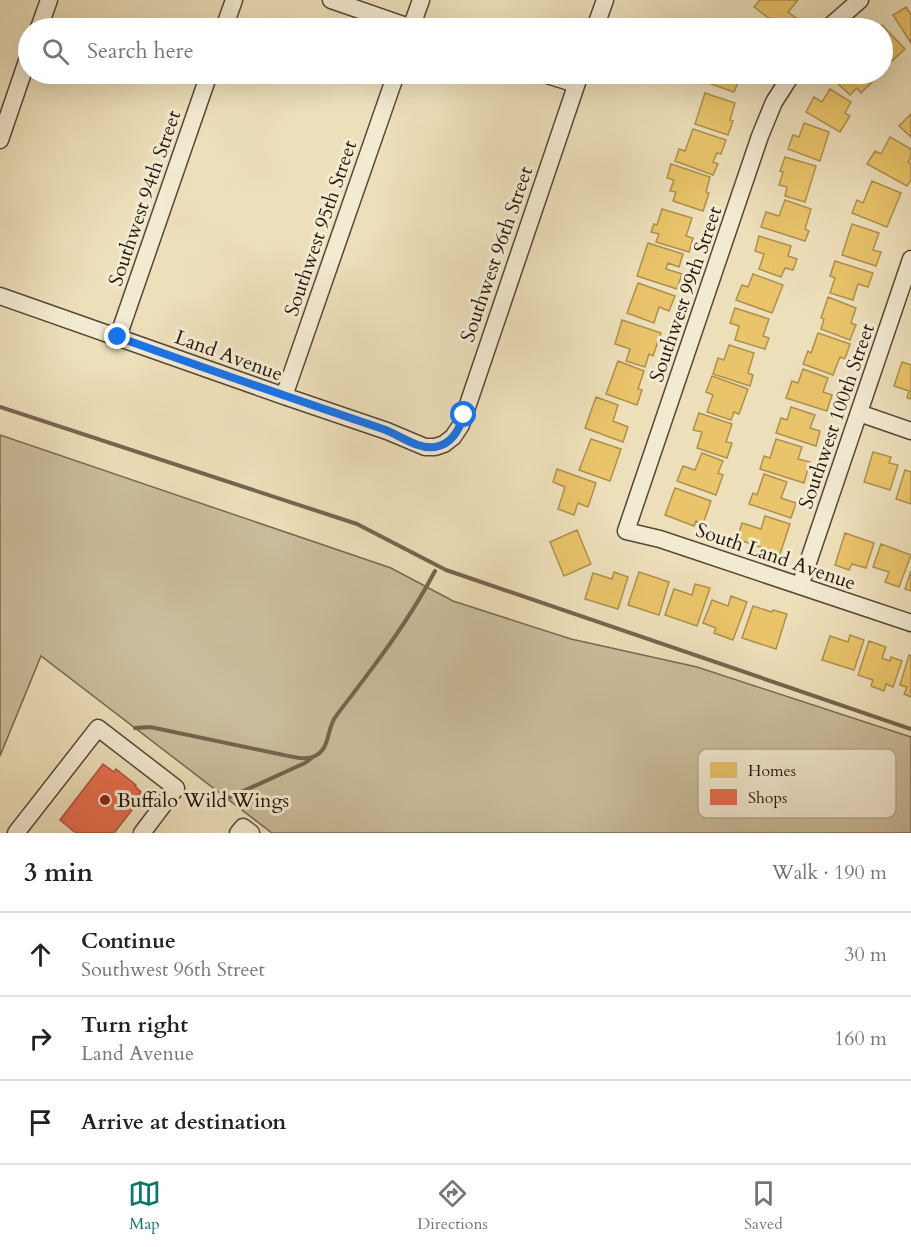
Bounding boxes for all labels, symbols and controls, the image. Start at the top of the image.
search box [18,18,893,84]
icon: search [39,35,72,68]
text: Search here [87,36,194,66]
street label: Southwest 94th Street [102,106,187,289]
street label: Southwest 95th Street [278,136,363,319]
street label: Southwest 96th Street [454,162,539,345]
street label: Southwest 99th Street [643,202,728,385]
street label: Southwest 100th Street [792,319,881,512]
route end [104,323,130,349]
street label: Land Avenue [171,323,287,387]
route start [450,401,476,427]
street label: South Land Avenue [692,516,859,596]
legend [698,749,896,818]
text: Homes [748,760,796,782]
place label: Buffalo Wild Wings [117,787,289,814]
text: Shops [748,787,787,809]
marker: Buffalo Wild Wings [98,793,112,807]
text: 3 min [24,855,93,890]
text: Walk · 190 m [772,859,887,886]
text: Continue [81,926,176,956]
icon: ahead [24,938,57,971]
text: 30 m [844,941,887,968]
text: Southwest 96th Street [81,956,265,983]
text: Turn right [81,1010,188,1040]
icon: right [24,1022,57,1055]
text: 160 m [834,1025,887,1052]
text: Land Avenue [81,1040,194,1067]
icon: arrive [24,1106,57,1139]
text: Arrive at destination [81,1107,286,1137]
tab: Map [128,1177,161,1235]
tab: Directions [417,1177,488,1235]
tab: Saved [744,1177,783,1235]

